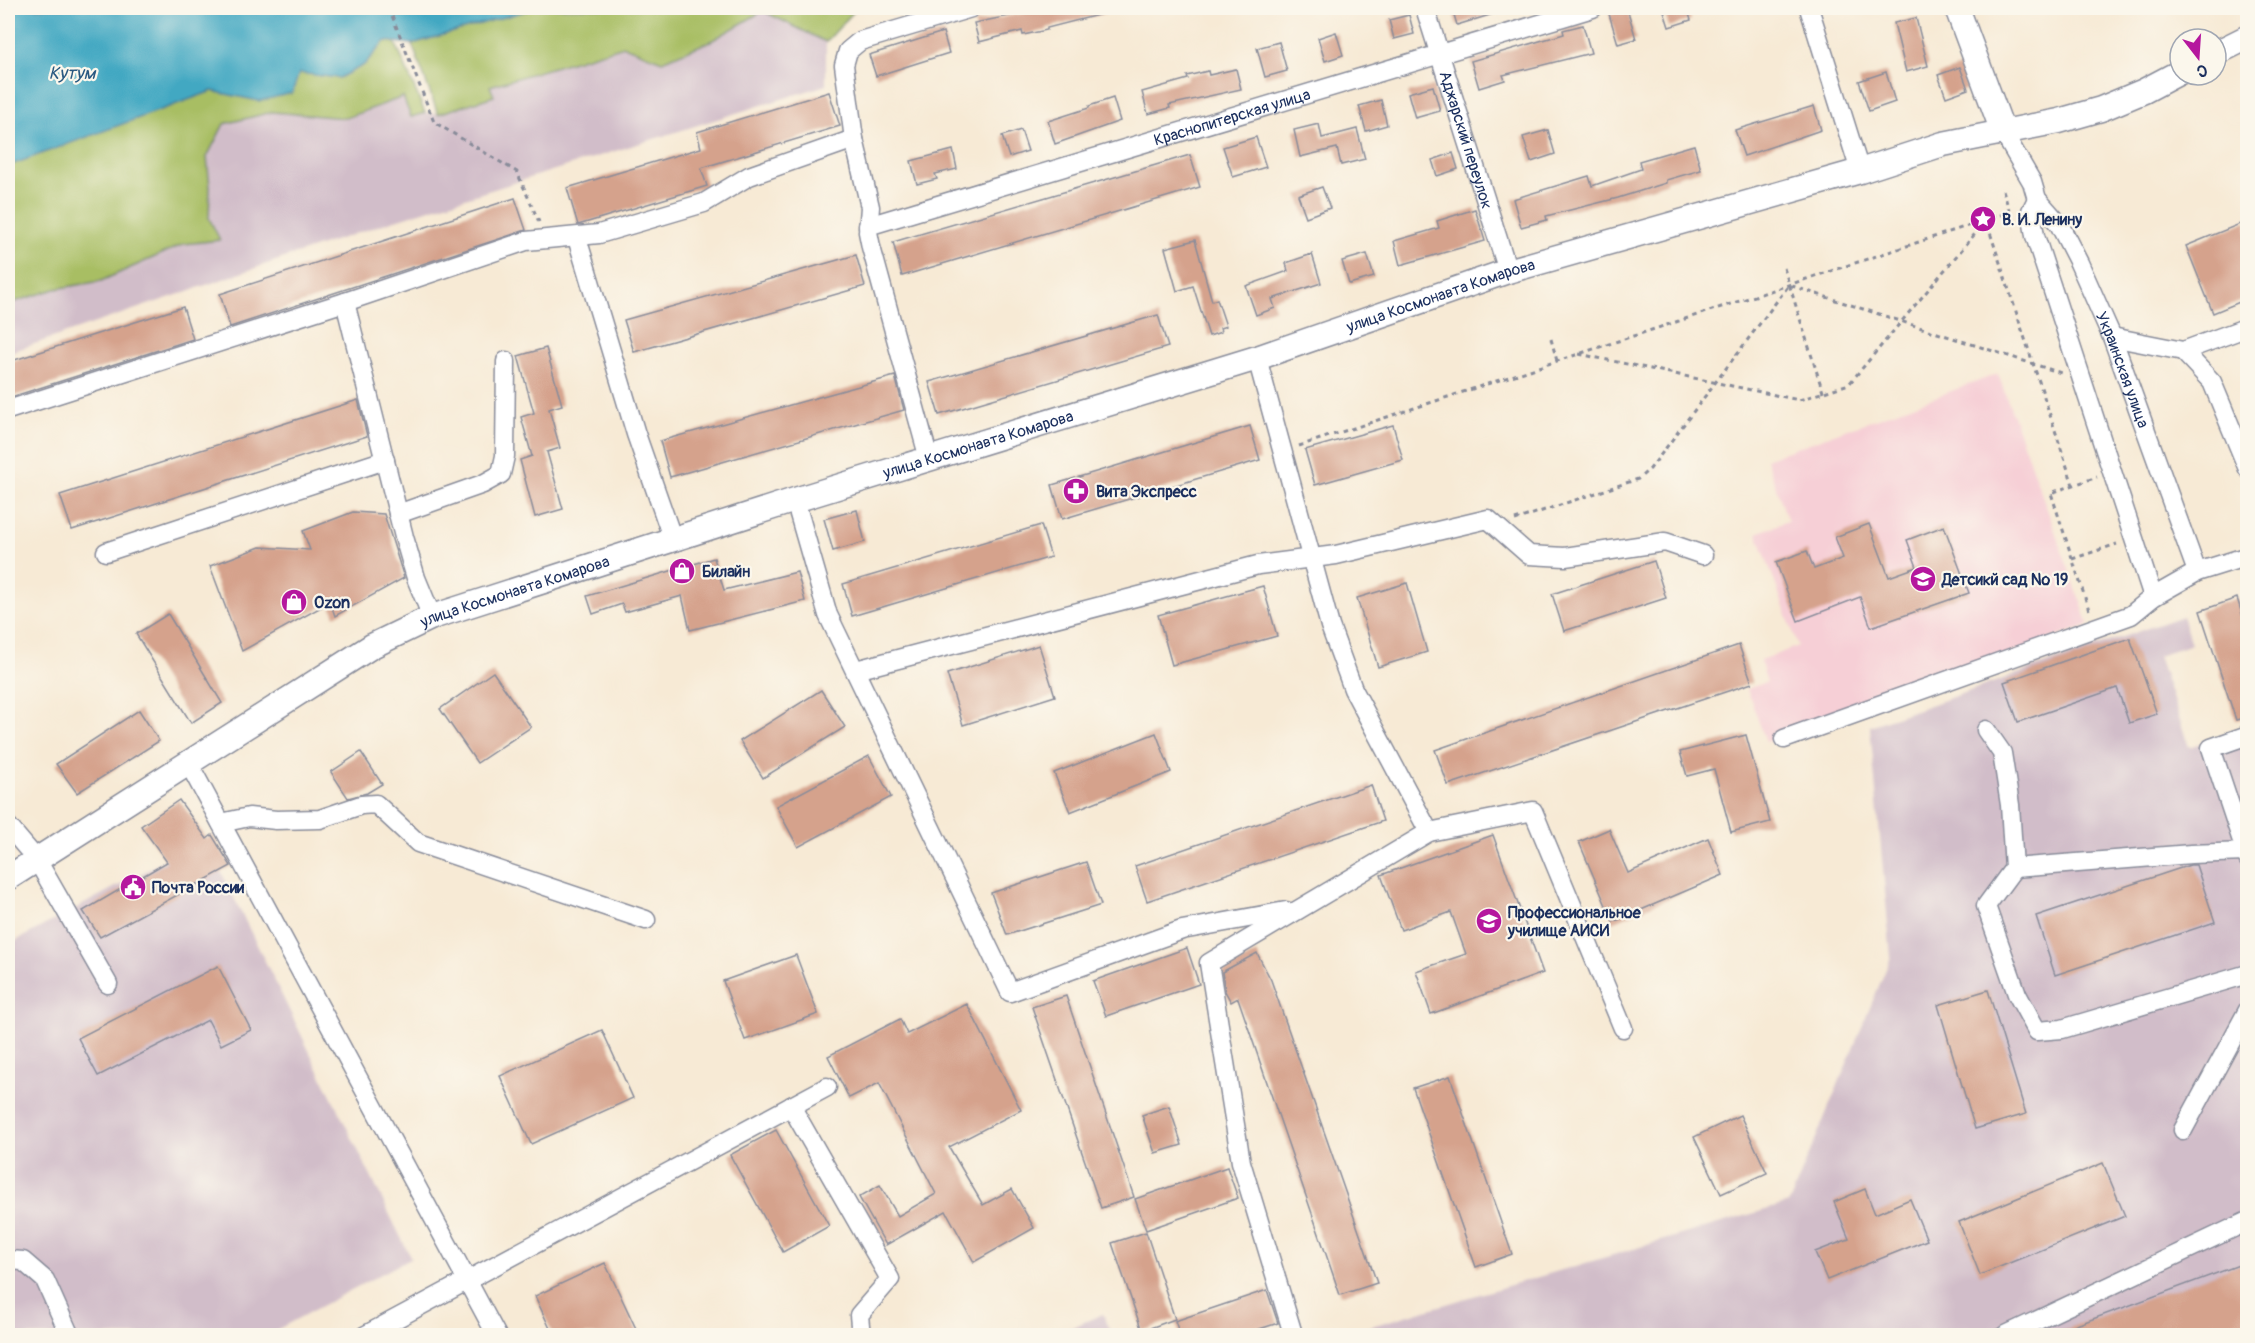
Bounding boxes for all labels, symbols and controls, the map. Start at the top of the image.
north arrow [2168,27,2228,87]
text: С [2194,59,2210,81]
water label: Кутум [49,62,96,85]
street label: Аджарский переулок [1434,68,1497,211]
street label: Краснопитерская улица [1152,85,1313,151]
place icon: В. И. Ленину [1968,204,1998,234]
place label: В. И. Ленину [2002,210,2082,230]
street label: улица Космонавта Комарова [1343,255,1537,338]
street label: Украинская улица [2091,309,2153,431]
street label: улица Космонавта Комарова [880,406,1076,484]
pharmacy icon: Вита Экспресс [1061,476,1091,506]
place label: Вита Экспресс [1096,482,1197,502]
street label: улица Космонавта Комарова [416,551,612,633]
shop icon: Билайн [667,556,697,586]
place label: Билайн [702,562,750,582]
school or university icon: Детсикй сад № 19 [1908,564,1938,594]
place label: Детсикй сад № 19 [1941,570,2068,590]
shop icon: Ozon [279,587,309,617]
place label: Ozon [314,593,350,613]
public building icon: Почта России [118,872,148,902]
place label: Почта России [152,878,245,898]
place label: Профессиональное училище АИСИ [1507,903,1642,941]
school or university icon: Профессиональное училище АИСИ [1474,906,1504,936]

